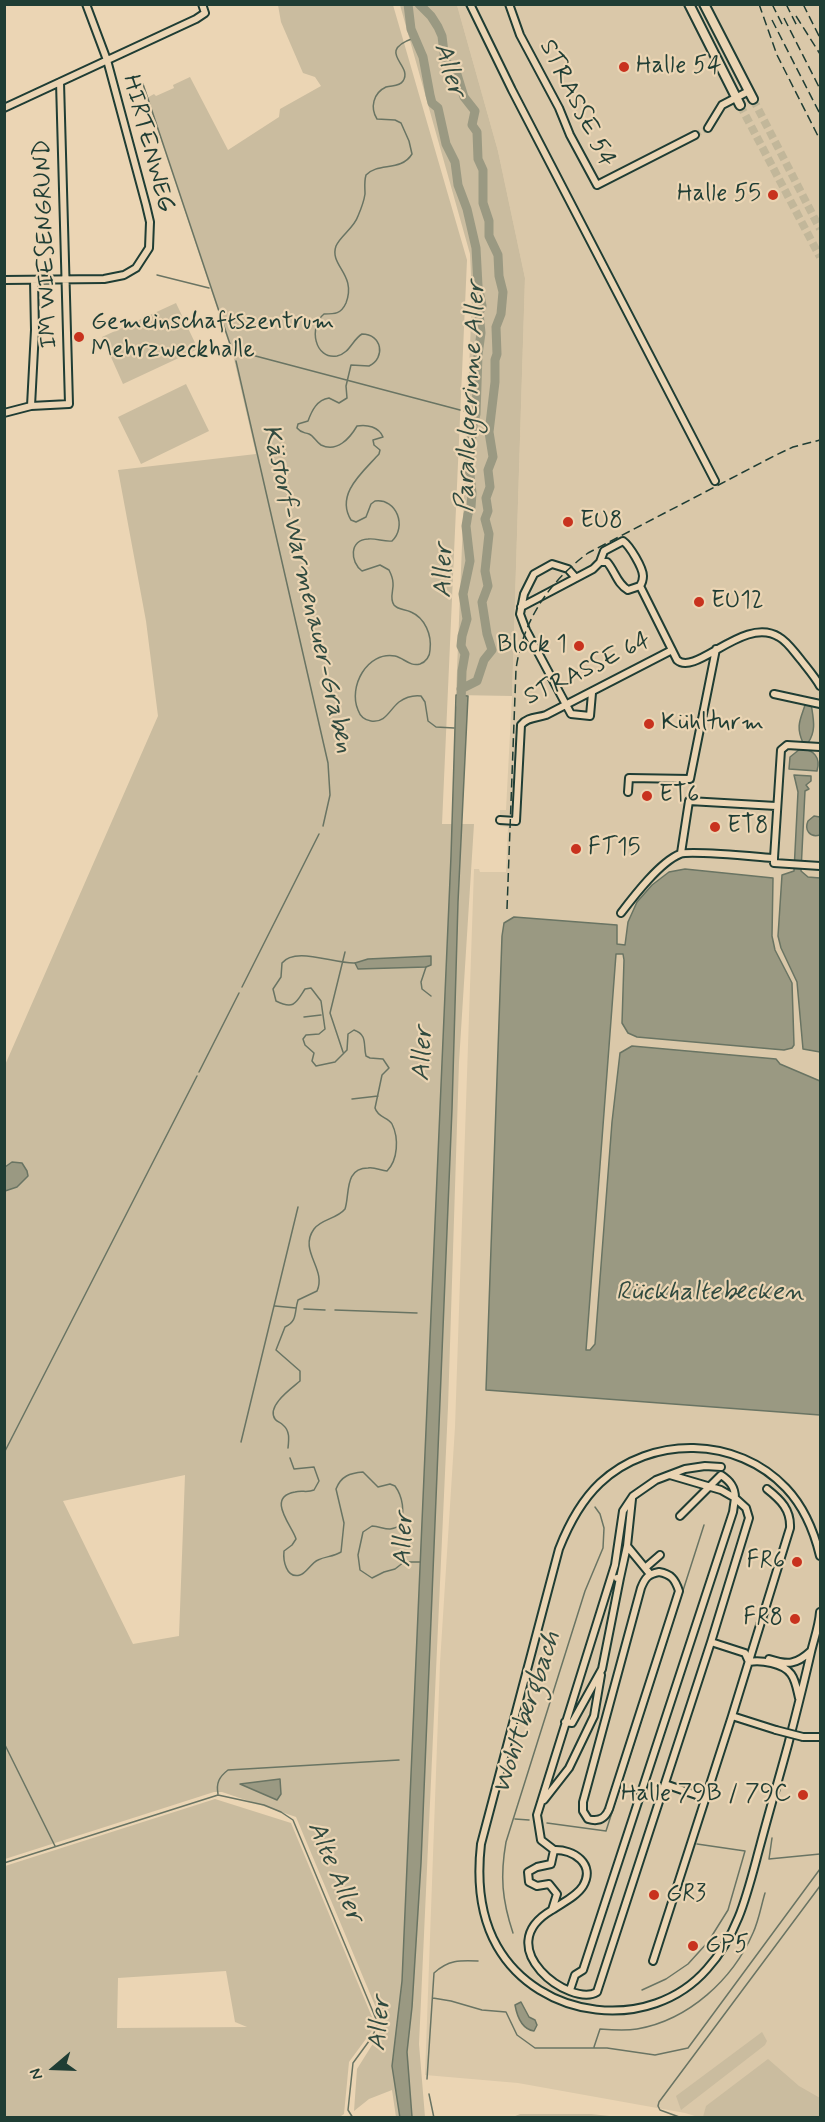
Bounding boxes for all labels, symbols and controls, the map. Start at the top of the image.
street label: STRASSE 54 [532,35,620,173]
water label: Aller [425,39,471,101]
place label: Halle 54 [636,53,722,81]
marker: Halle 54 [617,60,631,74]
street label: HIRTENWEG [115,72,179,216]
street label: IM WIESENGRUND [29,139,65,349]
place label: Halle 55 [677,181,761,209]
marker: Halle 55 [766,188,780,202]
water label: Parallelgerinne Aller [450,281,494,513]
place label: Gemeinschaftszentrum Mehrzweckhalle [91,309,334,365]
marker: Gemeinschaftszentrum Mehrzweckhalle [72,330,86,344]
water label: Kästorf-Warmenauer-Graben [253,422,359,756]
place label: EU8 [580,508,623,536]
marker: EU8 [561,515,575,529]
water label: Aller [429,544,461,598]
place label: EU12 [711,588,764,616]
marker: EU12 [692,595,706,609]
street label: STRASSE 64 [520,627,656,713]
place label: Block 1 [497,632,567,660]
marker: Block 1 [572,639,586,653]
place label: Kühlturm [661,710,764,738]
marker: Kühlturm [642,717,656,731]
place label: ET6 [659,782,699,810]
marker: ET6 [640,789,654,803]
place label: ET8 [727,813,768,841]
marker: ET8 [708,820,722,834]
place label: FT15 [588,835,641,863]
marker: FT15 [569,842,583,856]
water label: Aller [407,1026,441,1082]
water label: Rückhaltebecken [616,1278,804,1310]
water label: Aller [388,1512,422,1568]
place label: FR6 [746,1548,785,1576]
marker: FR6 [790,1555,804,1569]
place label: FR8 [743,1605,783,1633]
marker: FR8 [788,1612,802,1626]
water label: Wohltbergbach [487,1628,569,1798]
place label: Halle 79B / 79C [621,1781,791,1809]
marker: Halle 79B / 79C [796,1788,810,1802]
water label: Alte Aller [299,1817,369,1927]
place label: GR3 [666,1881,706,1909]
marker: GR3 [647,1888,661,1902]
place label: GP5 [705,1932,749,1960]
marker: GP5 [686,1939,700,1953]
water label: Aller [363,1996,399,2052]
north arrow [24,2038,84,2098]
text: N [25,2066,48,2082]

